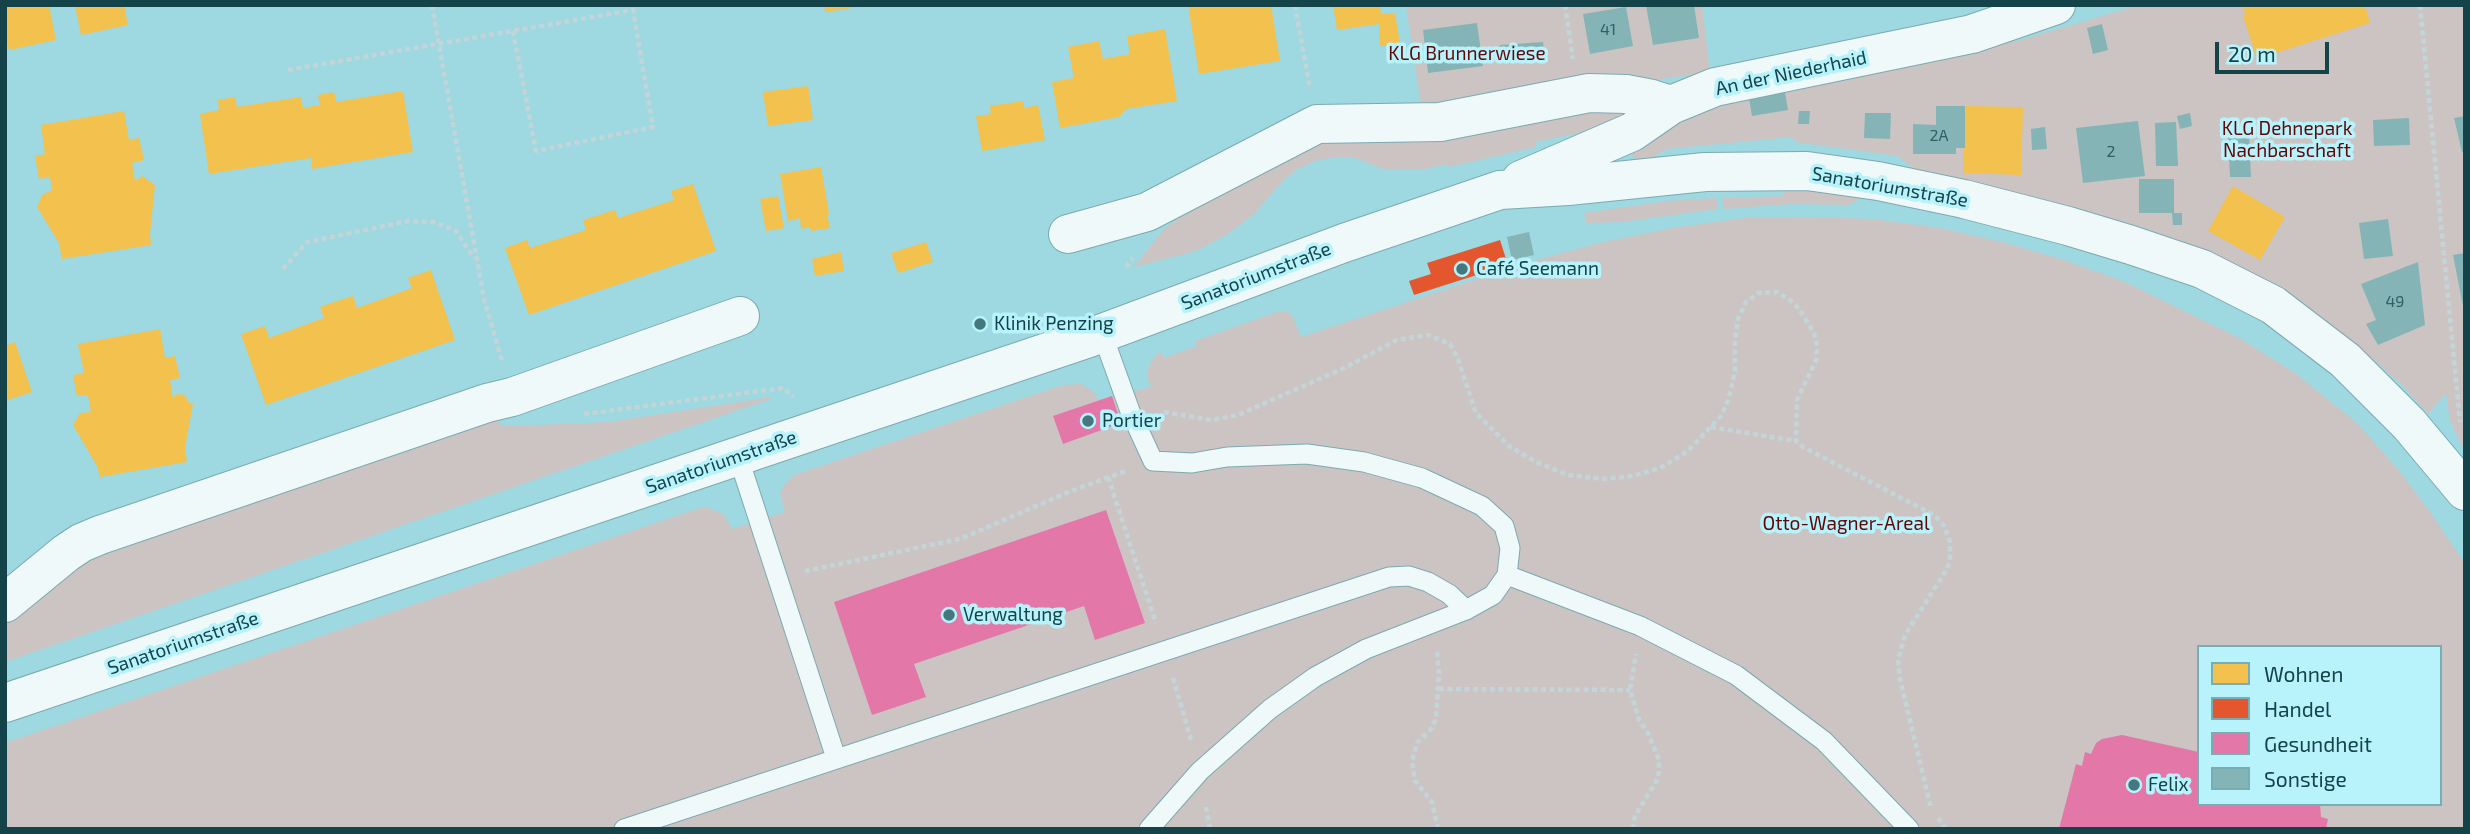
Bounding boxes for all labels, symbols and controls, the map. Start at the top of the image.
house number: 41 [1600,20,1616,40]
scale bar [2218,28,2332,72]
text: 20 m [2228,41,2276,66]
park label: KLG Brunnerwiese [1388,43,1546,65]
street label: An der Niederhaid [1713,46,1869,100]
park label: KLG Dehnepark Nachbarschaft [2222,118,2352,162]
house number: 2A [1930,126,1948,146]
house number: 2 [2107,142,2115,162]
street label: Sanatoriumstraße [1810,162,1970,212]
street label: Sanatoriumstraße [1178,237,1334,315]
place label: Café Seemann [1476,258,1599,280]
marker: Café Seemann [1454,261,1470,277]
house number: 49 [2386,292,2404,312]
place label: Klinik Penzing [994,313,1114,335]
marker: Klinik Penzing [972,316,988,332]
place label: Portier [1102,410,1161,432]
marker: Portier [1080,413,1096,429]
street label: Sanatoriumstraße [642,425,800,499]
park label: Otto-Wagner-Areal [1762,513,1930,535]
place label: Verwaltung [963,604,1063,626]
street label: Sanatoriumstraße [104,606,262,680]
marker: Verwaltung [941,607,957,623]
legend [2197,645,2442,806]
text: Wohnen [2264,661,2343,686]
text: Handel [2264,696,2331,721]
text: Gesundheit [2264,731,2372,756]
text: Sonstige [2264,766,2347,791]
place label: Felix [2148,774,2189,796]
marker: Felix [2126,777,2142,793]

